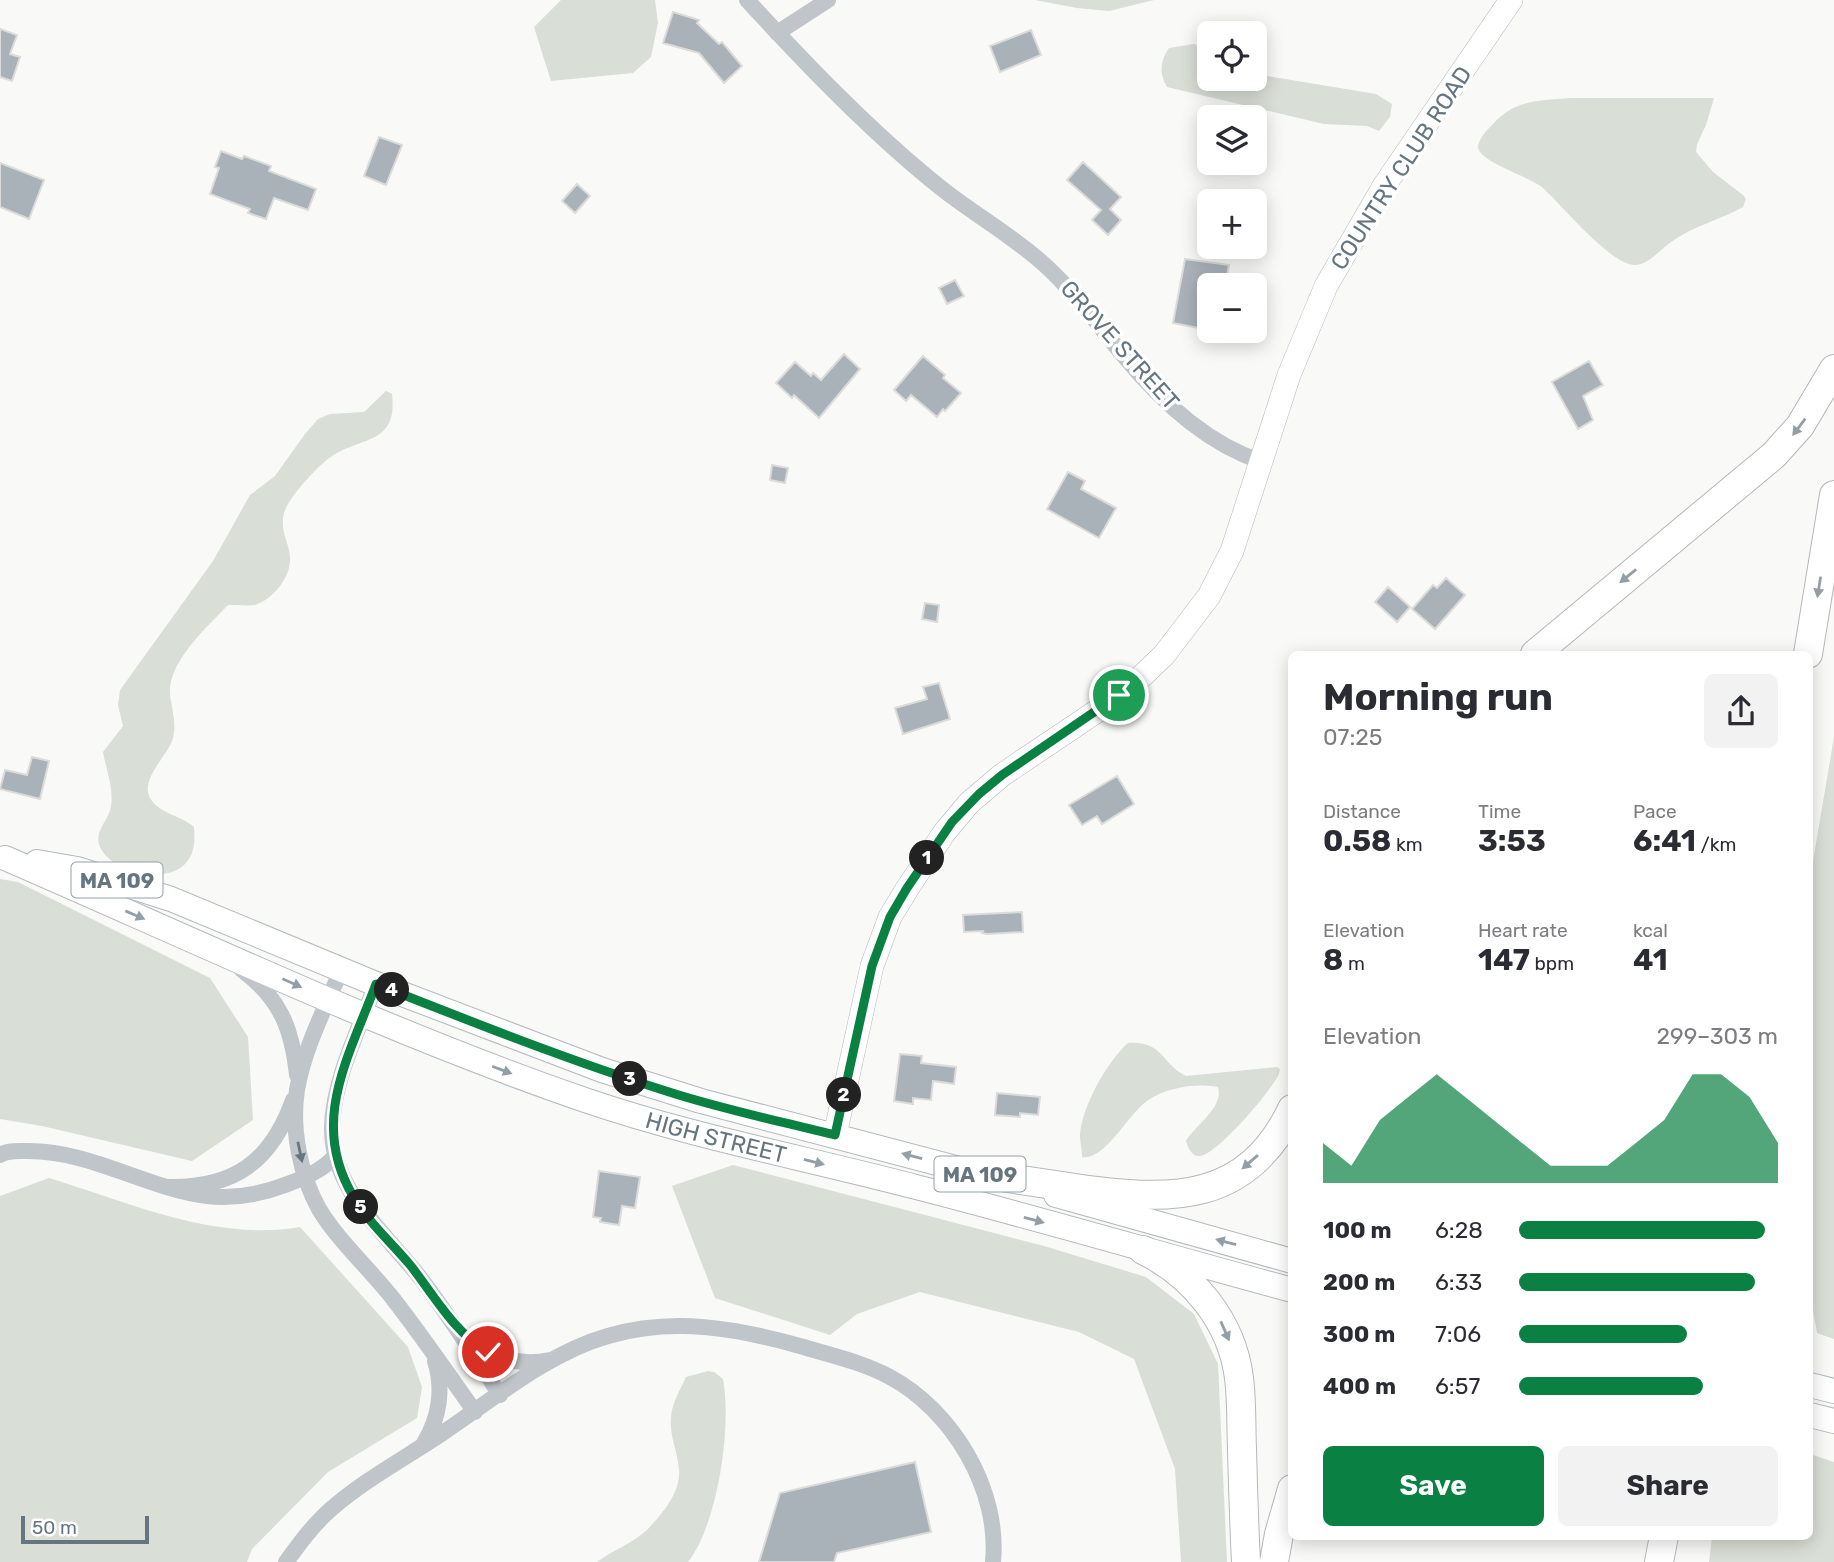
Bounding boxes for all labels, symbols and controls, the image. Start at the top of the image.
map controls [1197,21,1267,343]
button: locate [1197,21,1267,91]
street label: COUNTRY CLUB ROAD [1325,61,1477,275]
button: layers [1197,105,1267,175]
button: + [1197,189,1267,259]
button: − [1197,273,1267,343]
street label: GROVE STREET [1055,275,1185,415]
one-way arrow [1792,418,1806,436]
one-way arrow [1619,569,1637,584]
one-way arrow [1813,576,1824,598]
pin [1089,665,1149,725]
text: Morning run [1323,674,1553,720]
button: share [1704,674,1778,748]
icon: arrive [1100,676,1138,714]
text: 07:25 [1323,723,1382,751]
text: Distance [1323,800,1401,823]
text: Time [1478,800,1521,823]
text: Pace [1633,800,1677,823]
text: 0.58 [1323,823,1391,859]
text: 3:53 [1478,823,1546,859]
text: 6:41 [1633,823,1696,859]
text: km [1391,833,1423,856]
text: /km [1696,833,1736,856]
pin: 1 [909,840,944,876]
text: 1 [922,846,931,869]
road number: MA 109 [72,862,162,898]
one-way arrow [125,909,146,920]
text: Elevation [1323,919,1404,942]
text: Heart rate [1478,919,1568,942]
text: kcal [1633,919,1668,942]
text: 8 [1323,942,1343,978]
text: 147 [1478,942,1530,978]
text: 41 [1633,942,1668,978]
text: m [1343,952,1365,975]
text: bpm [1530,952,1574,975]
pin: 4 [374,972,410,1007]
one-way arrow [282,977,302,989]
text: 4 [385,978,398,1001]
text: Elevation [1323,1022,1422,1050]
text: 299–303 m [1657,1022,1778,1050]
pin: 3 [612,1062,648,1096]
one-way arrow [492,1065,513,1076]
text: 3 [623,1067,636,1090]
pin: 2 [826,1078,862,1112]
text: 2 [837,1083,850,1106]
street label: HIGH STREET [642,1106,789,1169]
one-way arrow [294,1141,305,1163]
one-way arrow [901,1150,922,1160]
one-way arrow [1241,1154,1259,1170]
road number: MA 109 [934,1156,1026,1192]
one-way arrow [803,1157,825,1168]
pin: 5 [344,1190,378,1224]
text: 5 [354,1195,367,1218]
one-way arrow [1024,1215,1045,1225]
text: 100 m [1323,1216,1392,1244]
text: 6:28 [1435,1216,1483,1244]
one-way arrow [1215,1237,1236,1247]
text: 200 m [1323,1268,1395,1296]
text: 6:33 [1435,1268,1482,1296]
one-way arrow [1220,1320,1231,1341]
text: 300 m [1323,1320,1395,1348]
text: 7:06 [1435,1320,1481,1348]
pin [458,1322,518,1382]
icon: check [469,1333,507,1371]
text: 400 m [1323,1372,1396,1400]
text: 6:57 [1435,1372,1480,1400]
button: Save [1323,1446,1544,1526]
button: Share [1558,1446,1778,1526]
scale bar [21,1513,149,1545]
text: 50 m [32,1516,77,1539]

